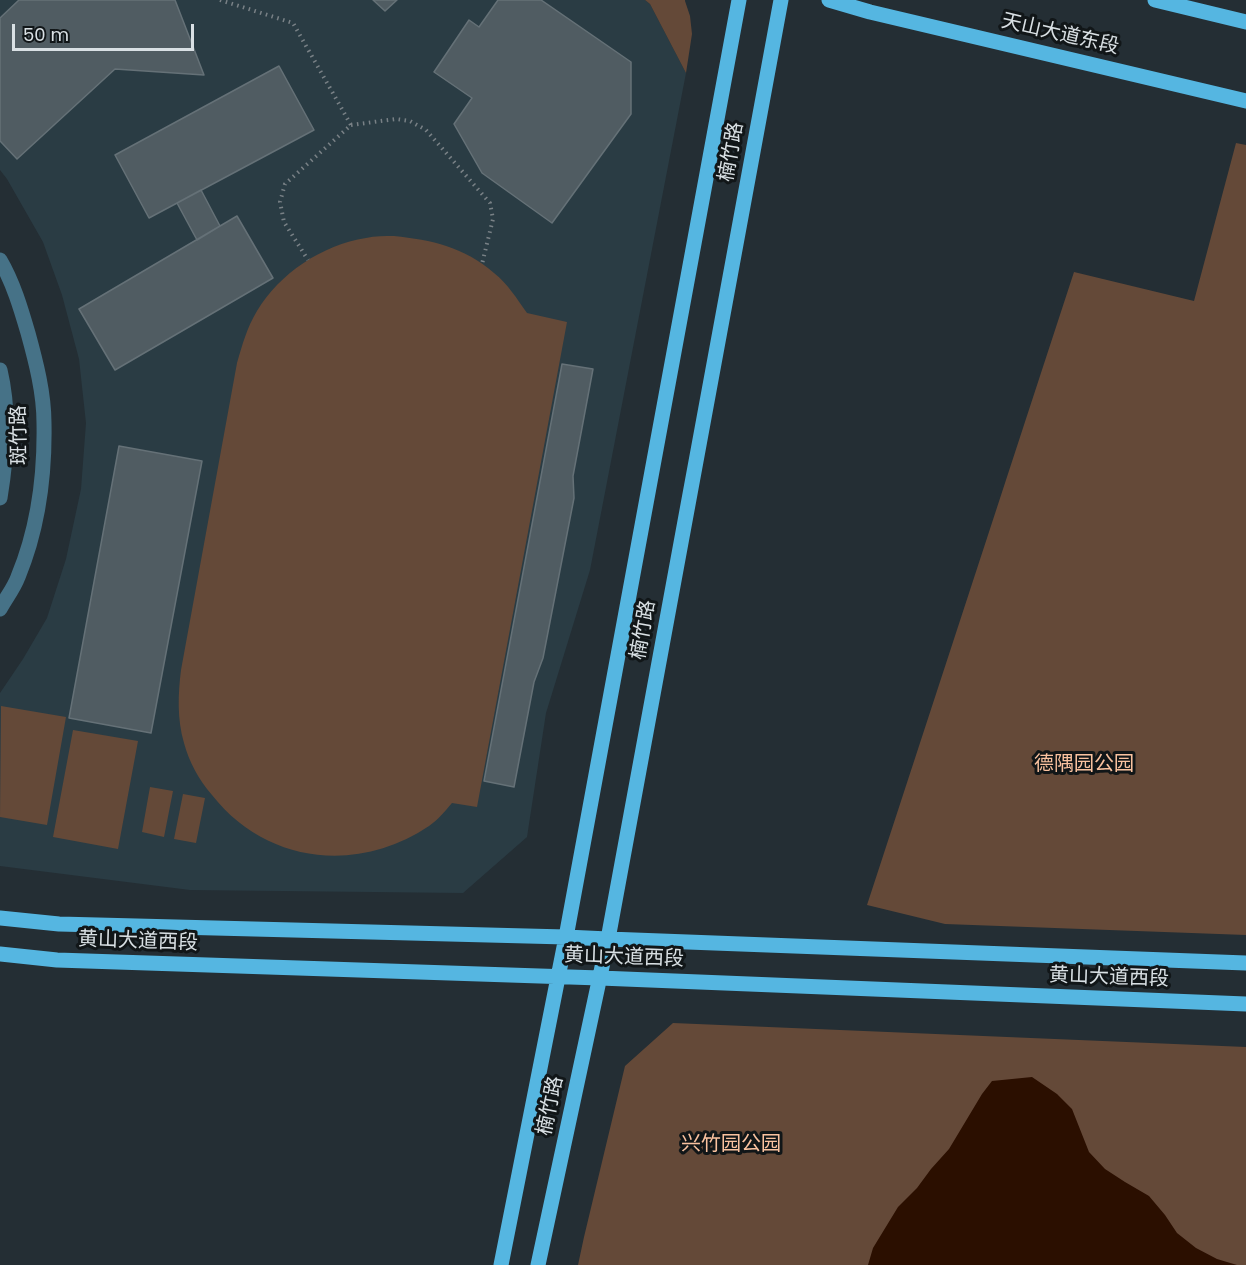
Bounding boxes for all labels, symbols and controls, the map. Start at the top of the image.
street label: 天山大道东段 [999,10,1121,60]
scale bar [15,12,196,50]
text: 50 m [23,22,69,47]
street label: 楠竹路 [715,120,749,184]
street label: 斑竹路 [7,405,33,465]
street label: 楠竹路 [627,598,661,662]
park label: 德隅园公园 [1034,753,1134,777]
street label: 黄山大道西段 [78,928,198,956]
street label: 黄山大道西段 [564,944,684,972]
street label: 黄山大道西段 [1049,964,1169,992]
street label: 楠竹路 [533,1074,569,1138]
park label: 兴竹园公园 [681,1133,781,1157]

